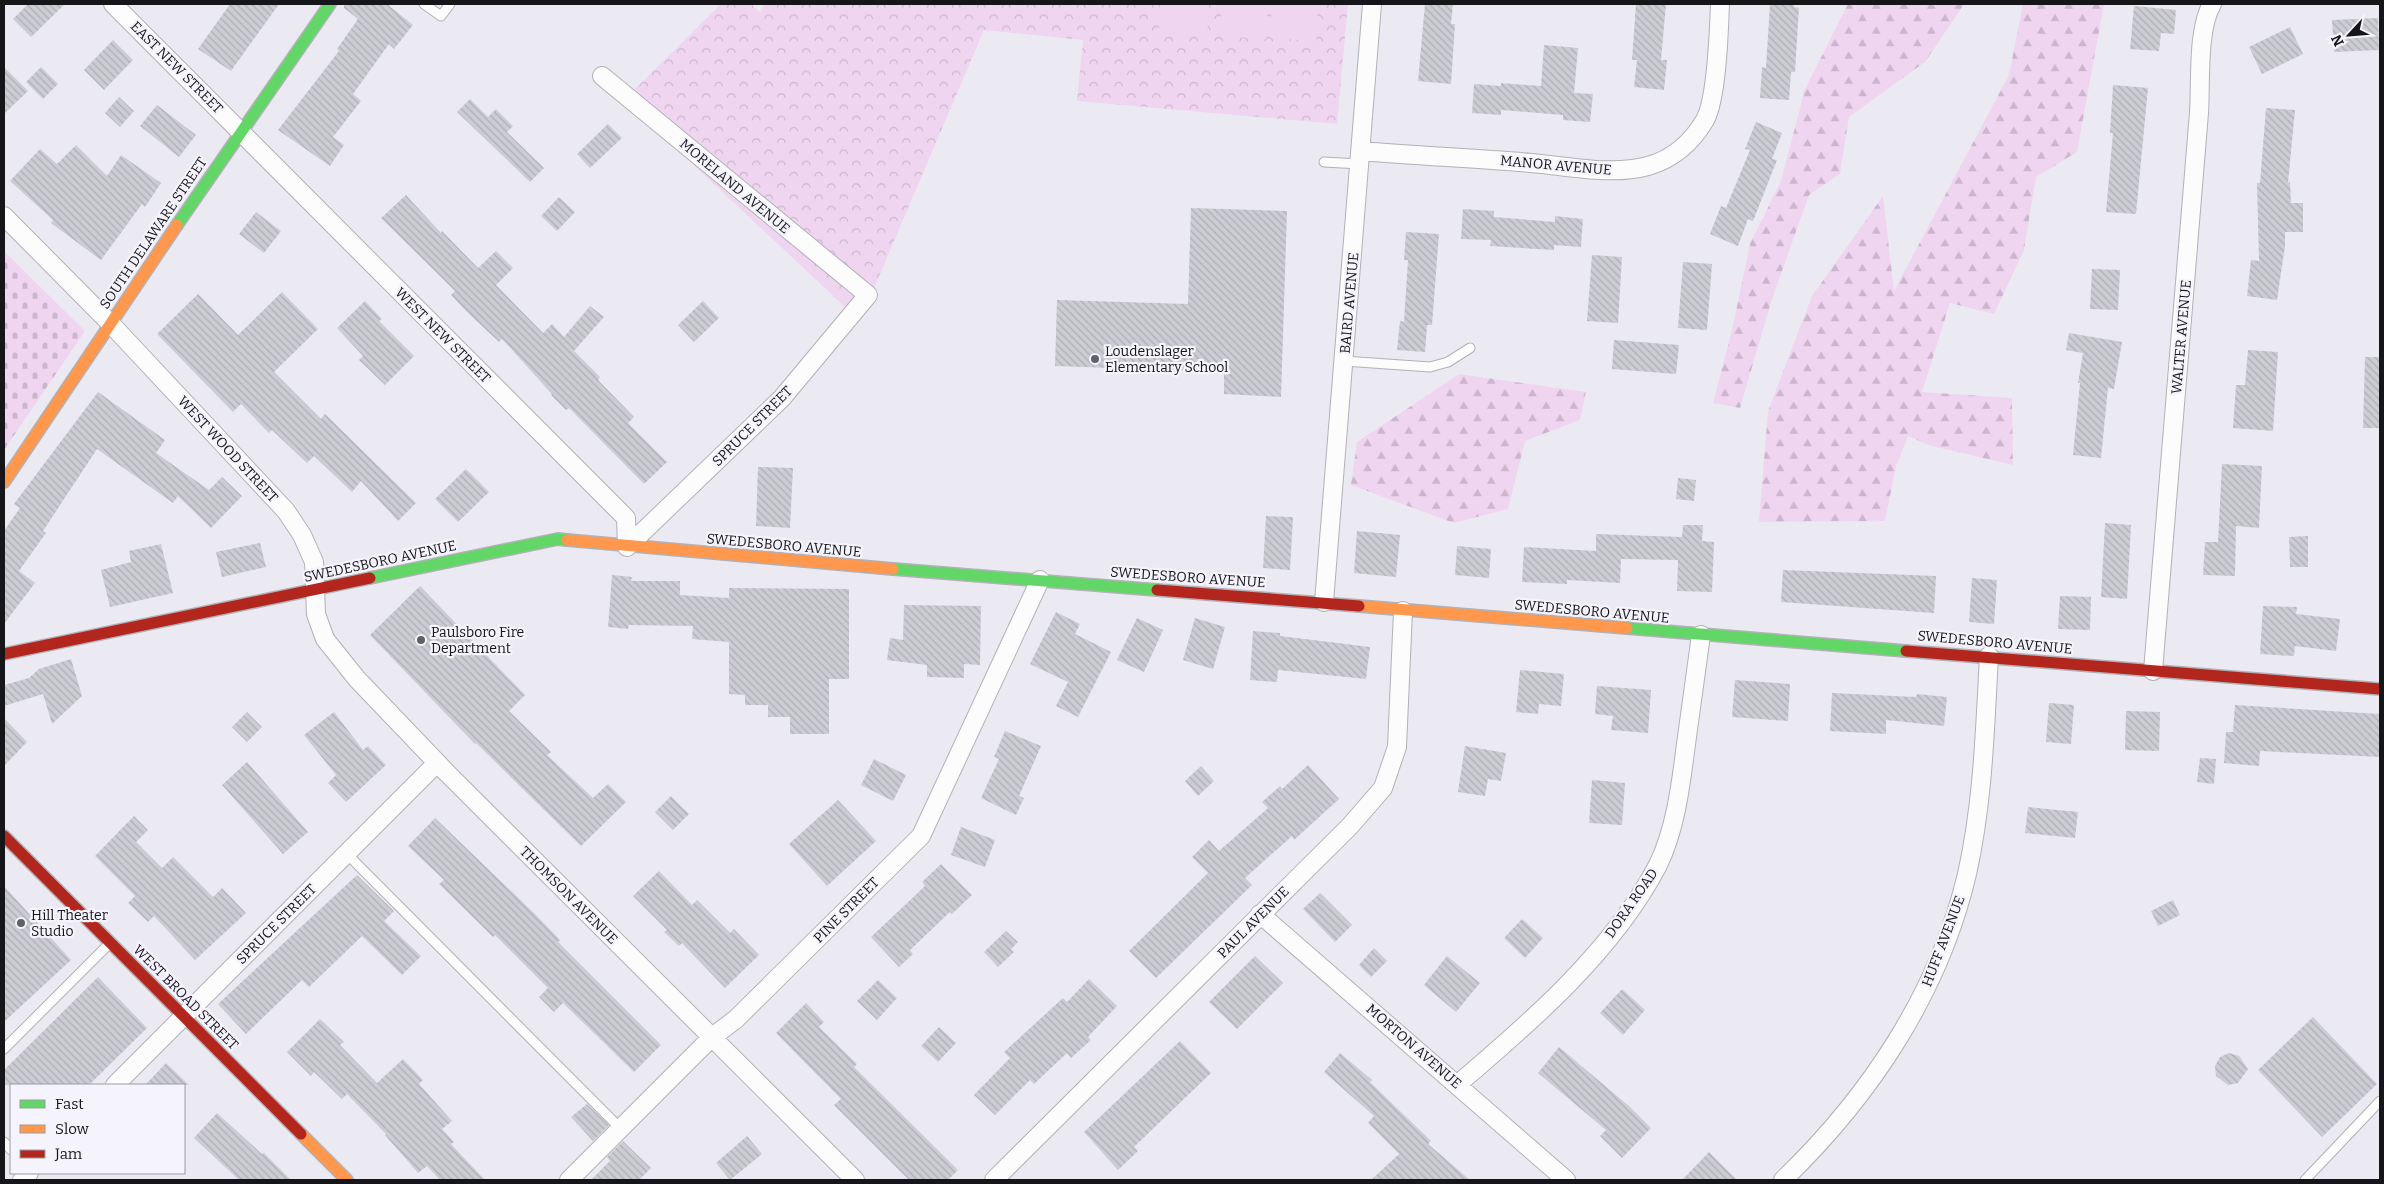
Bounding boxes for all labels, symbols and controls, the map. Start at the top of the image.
north arrow [2324,10,2374,60]
street label: EAST NEW STREET [127,18,226,117]
text: N [2328,32,2348,49]
street label: MORELAND AVENUE [676,135,793,237]
street label: MANOR AVENUE [1500,152,1612,179]
street label: SOUTH DELAWARE STREET [96,154,211,312]
street label: BAIRD AVENUE [1337,252,1362,354]
street label: WALTER AVENUE [2168,279,2195,395]
street label: WEST NEW STREET [391,284,494,387]
place label: Loudenslager Elementary School [1105,343,1228,376]
marker: Loudenslager Elementary School [1089,353,1101,365]
street label: SPRUCE STREET [709,383,796,470]
street label: WEST WOOD STREET [174,393,281,506]
street label: SWEDESBORO AVENUE [706,530,862,561]
street label: SWEDESBORO AVENUE [302,537,458,586]
street label: SWEDESBORO AVENUE [1110,564,1266,591]
street label: SWEDESBORO AVENUE [1514,596,1670,627]
place label: Paulsboro Fire Department [431,624,524,657]
street label: SWEDESBORO AVENUE [1917,627,2073,658]
marker: Paulsboro Fire Department [415,634,427,646]
street label: THOMSON AVENUE [516,843,621,948]
street label: DORA ROAD [1601,865,1662,941]
street label: PINE STREET [810,874,883,947]
street label: SPRUCE STREET [233,881,320,968]
street label: PAUL AVENUE [1214,883,1293,962]
street label: HUFF AVENUE [1918,893,1969,989]
place label: Hill Theater Studio [31,907,108,940]
marker: Hill Theater Studio [15,917,27,929]
street label: WEST BROAD STREET [130,941,242,1053]
street label: MORTON AVENUE [1363,1000,1465,1092]
legend [10,1084,185,1174]
text: Fast [55,1095,84,1113]
text: Slow [55,1120,90,1138]
text: Jam [54,1145,83,1163]

